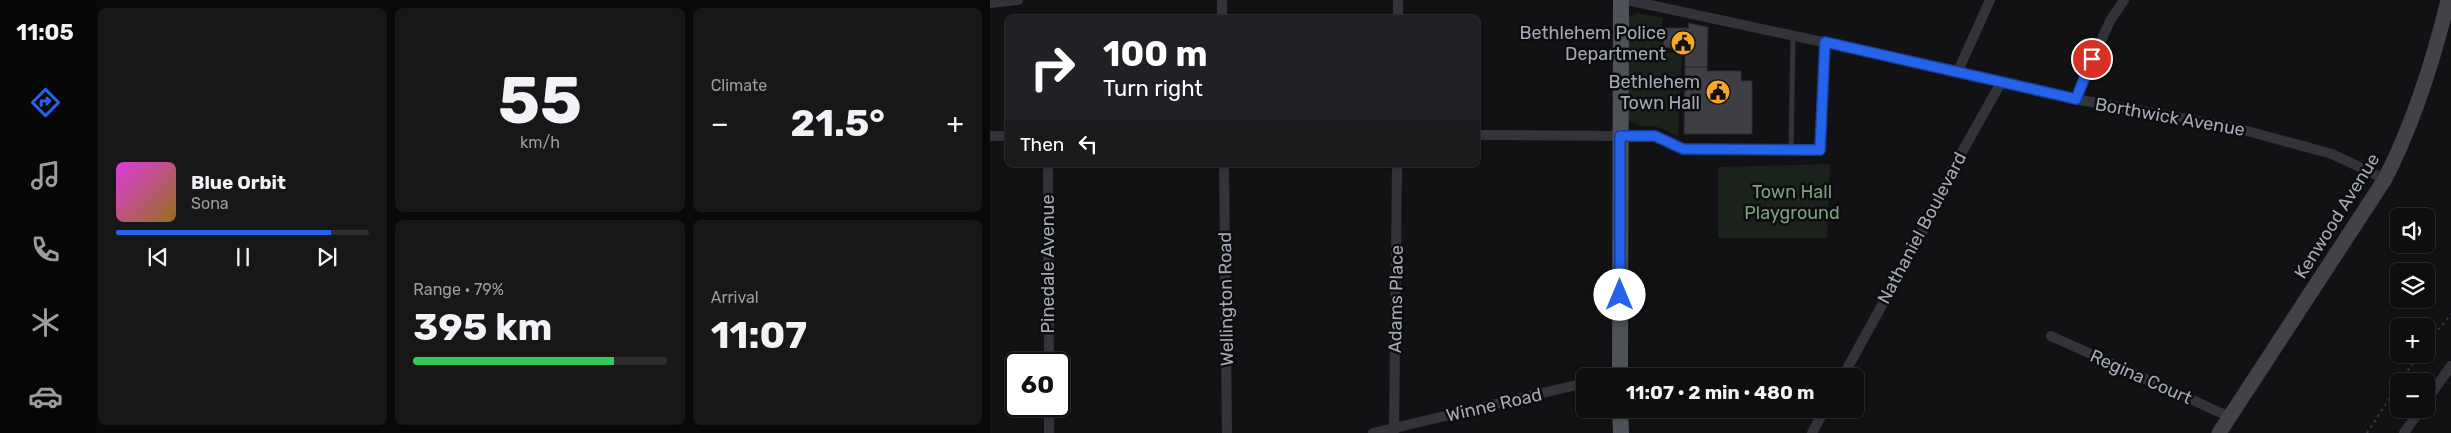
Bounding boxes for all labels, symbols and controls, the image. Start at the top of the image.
text: 11:05 [16,19,74,46]
place label: Bethlehem Police Department [1520,22,1666,65]
public building icon: Bethlehem Police Department [1670,30,1696,56]
text: 100 m [1103,33,1208,75]
icon: right [1020,35,1085,100]
pin [2071,38,2113,80]
icon: arrive [2078,45,2106,73]
text: 55 [498,62,582,139]
place label: Bethlehem Town Hall [1608,71,1700,114]
text: Turn right [1103,75,1203,102]
text: Climate [711,76,767,95]
public building icon: Bethlehem Town Hall [1705,79,1731,105]
icon: directions [28,85,63,120]
street label: Borthwick Avenue [2093,93,2247,141]
text: 21.5° [790,100,885,146]
text: − [711,107,729,140]
text: + [947,107,964,140]
icon: left [1074,130,1102,158]
text: km/h [520,133,560,152]
text: Then [1020,133,1064,156]
street label: Nathaniel Boulevard [1873,148,1971,308]
street label: Kenwood Avenue [2290,149,2384,283]
icon: music [28,158,63,193]
text: Blue Orbit [191,171,286,194]
park label: Town Hall Playground [1744,181,1840,224]
text: Sona [191,194,229,213]
street label: Pinedale Avenue [1037,195,1059,333]
map controls [2390,208,2435,418]
button: sound [2390,208,2435,253]
icon: phone [28,232,63,267]
street label: Wellington Road [1214,232,1238,366]
icon: previous [144,243,172,271]
icon: pause [229,243,257,271]
icon: next [313,243,341,271]
street label: Adams Place [1384,245,1408,353]
button: layers [2390,263,2435,308]
position arrow [1593,268,1645,320]
text: Range · 79% [413,280,504,299]
text: Arrival [711,288,759,307]
text: 395 km [413,304,552,350]
icon: climate [28,305,63,340]
text: 11:07 [711,312,807,358]
button: + [2390,318,2435,363]
street label: Regina Court [2087,345,2195,409]
speed limit sign: 60 [1005,352,1070,417]
button: − [2390,373,2435,418]
icon: car [28,379,63,414]
text: 11:07 · 2 min · 480 m [1626,381,1814,404]
street label: Winne Road [1444,383,1544,427]

